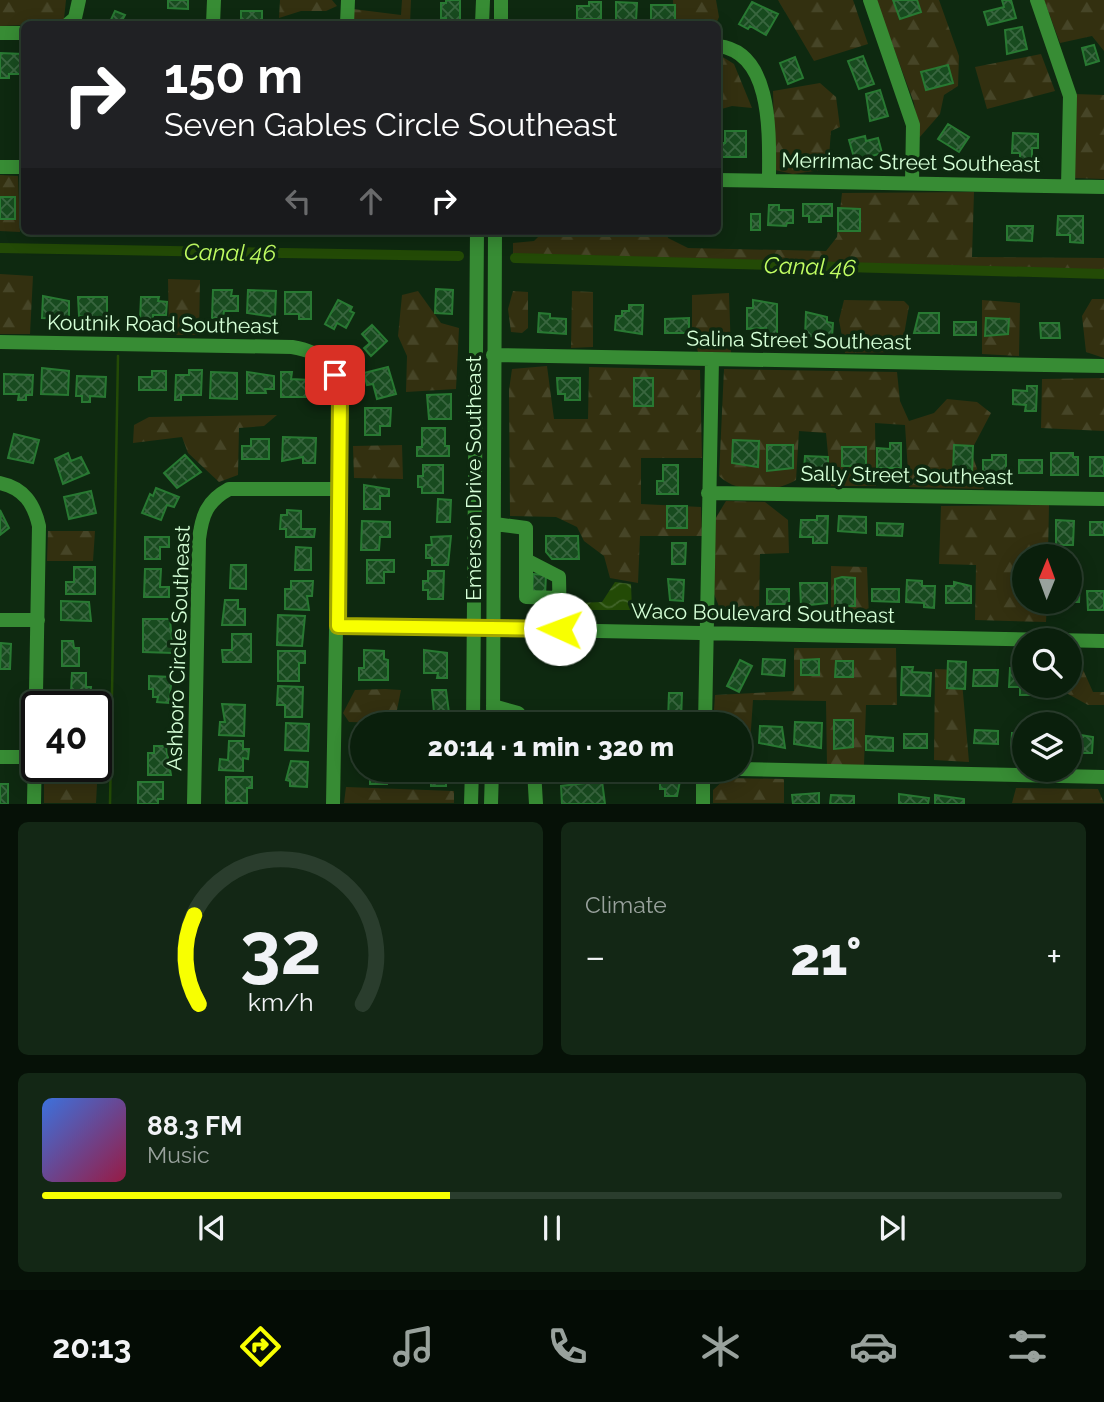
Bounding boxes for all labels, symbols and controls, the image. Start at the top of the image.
text: 150 m [164,47,303,104]
icon: right [49,49,140,140]
text: Seven Gables Circle Southeast [164,106,617,143]
street label: Merrimac Street Southeast [781,147,1041,177]
icon: left [279,182,317,220]
icon: ahead [352,182,390,220]
icon: right [425,182,463,220]
water label: Canal 46 [184,238,277,266]
water label: Canal 46 [763,251,857,281]
street label: Koutnik Road Southeast [47,309,279,339]
street label: Salina Street Southeast [686,326,912,354]
pin [305,345,365,405]
street label: Emerson Drive Southeast [461,355,486,601]
icon: arrive [316,356,354,394]
street label: Sally Street Southeast [800,461,1014,489]
street label: Ashboro Circle Southeast [161,525,195,771]
north arrow [1012,544,1082,614]
map controls [1012,544,1082,782]
position arrow [523,592,597,666]
street label: Waco Boulevard Southeast [631,598,895,628]
button: search [1012,628,1082,698]
speed limit sign: 40 [21,691,112,782]
button: layers [1012,712,1082,782]
text: 20:14 · 1 min · 320 m [428,732,674,762]
text: Climate [585,891,667,918]
text: 32 [240,907,321,992]
text: 21° [790,926,861,987]
text: − [585,934,605,979]
text: + [1046,934,1062,979]
text: km/h [248,987,313,1017]
text: 88.3 FM [147,1111,242,1141]
text: Music [147,1141,210,1168]
icon: previous [193,1209,231,1247]
icon: pause [533,1209,571,1247]
icon: next [873,1209,911,1247]
icon: directions [236,1322,285,1371]
icon: music [389,1322,438,1371]
icon: phone [543,1322,592,1371]
icon: climate [696,1322,745,1371]
icon: car [849,1322,898,1371]
icon: filters [1003,1322,1052,1371]
text: 20:13 [52,1328,131,1365]

